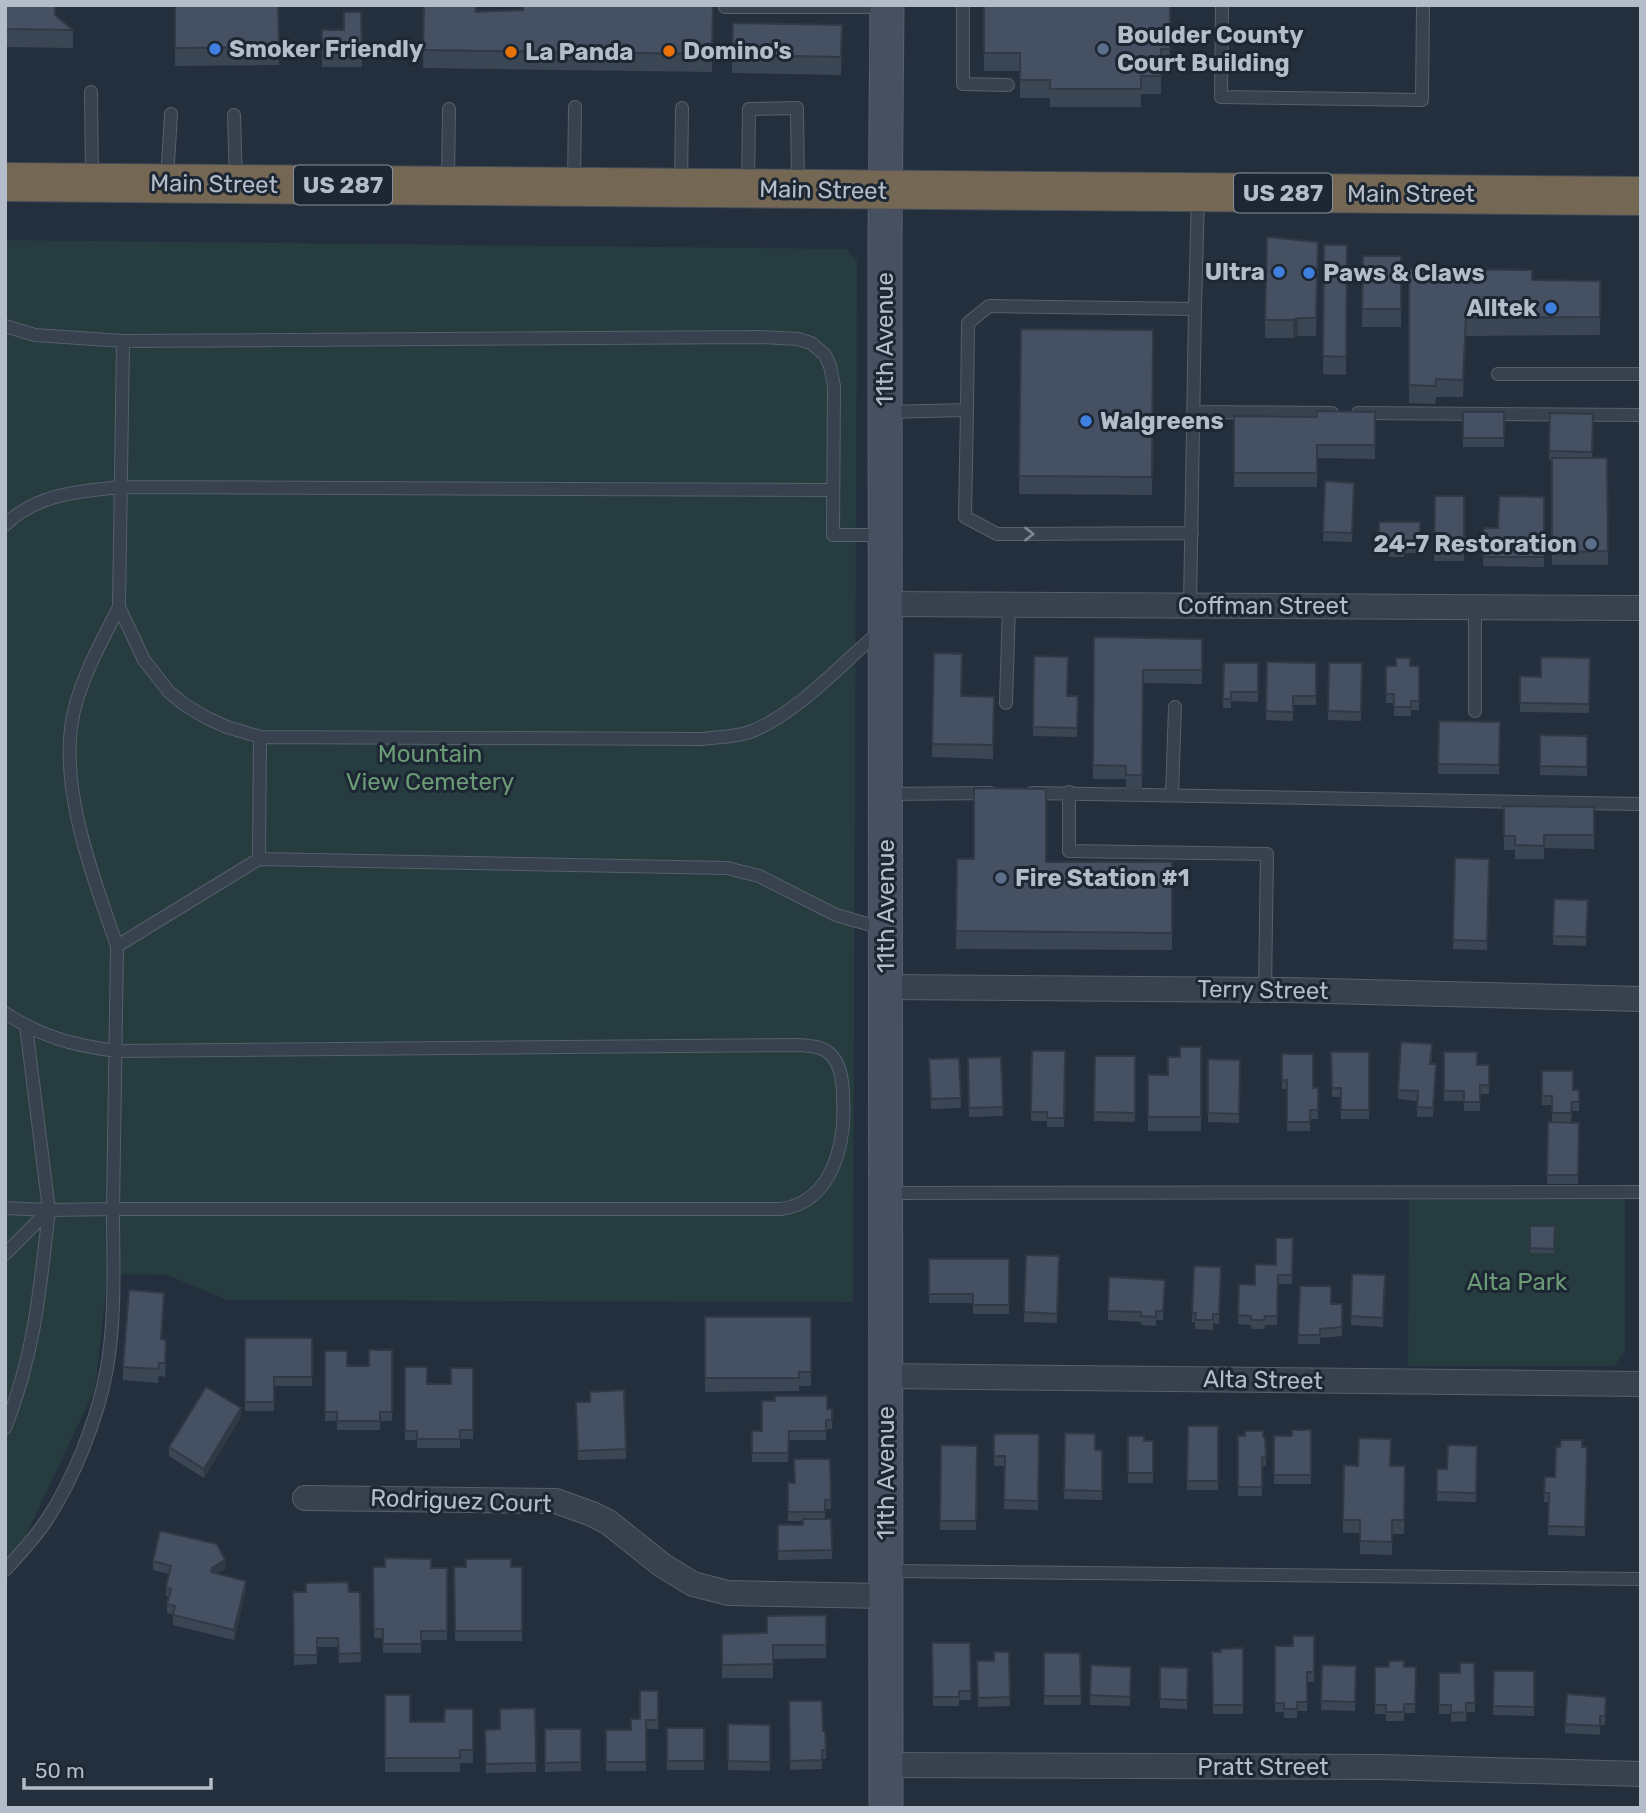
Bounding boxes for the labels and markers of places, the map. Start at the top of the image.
place label: Boulder County Court Building [1117,21,1303,77]
place label: Smoker Friendly [229,35,423,63]
place label: Domino's [683,37,792,65]
place label: La Panda [525,38,633,66]
marker: Smoker Friendly [207,41,223,57]
marker: Boulder County Court Building [1095,41,1111,57]
marker: Domino's [661,43,677,59]
marker: La Panda [503,44,519,60]
place label: Ultra [1205,258,1265,286]
place label: Paws & Claws [1323,259,1485,287]
marker: Ultra [1271,264,1287,280]
marker: Paws & Claws [1301,265,1317,281]
place label: Alltek [1467,294,1537,322]
marker: Alltek [1543,300,1559,316]
place label: Walgreens [1100,407,1224,435]
marker: Walgreens [1078,413,1094,429]
place label: 24-7 Restoration [1373,530,1577,558]
marker: 24-7 Restoration [1583,536,1599,552]
place label: Fire Station #1 [1015,864,1190,892]
marker: Fire Station #1 [993,870,1009,886]

